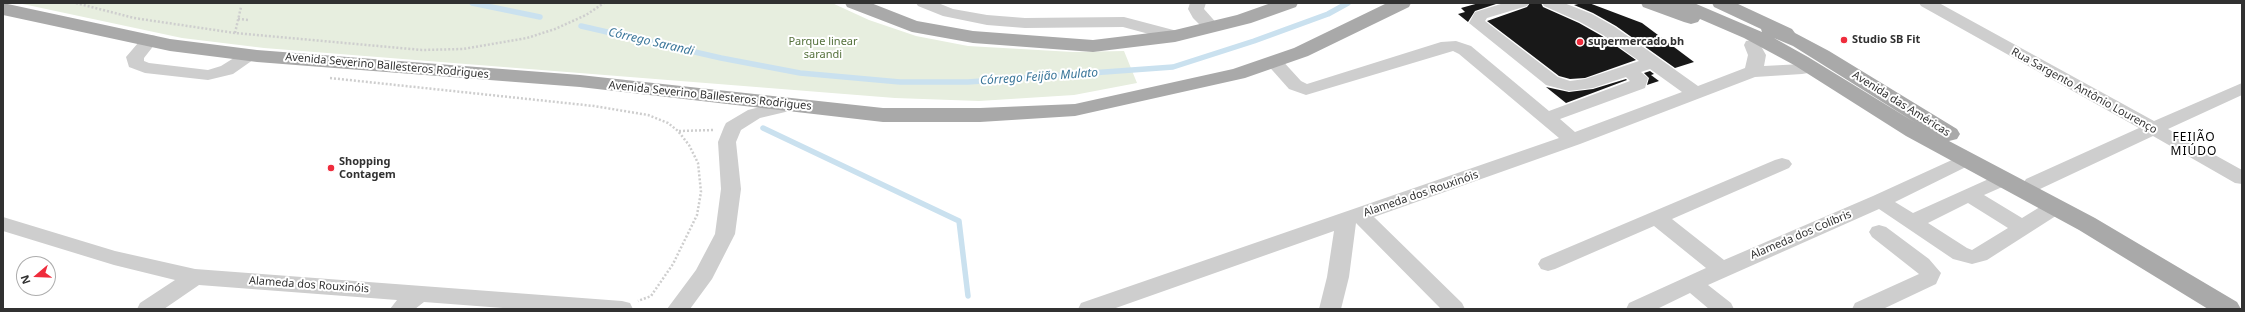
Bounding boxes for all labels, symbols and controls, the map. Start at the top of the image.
water label: Córrego Sarandi [607,25,695,59]
place label: Studio SB Fit [1852,33,1920,47]
park label: Parque linear sarandi [788,35,858,61]
place label: supermercado bh [1588,35,1684,49]
marker: Studio SB Fit [1839,35,1849,45]
marker: supermercado bh [1575,37,1585,47]
street label: Rua Sargento Antônio Lourenço [2009,45,2159,137]
street label: Avenida Severino Ballesteros Rodrigues [285,51,489,81]
water label: Córrego Feijão Mulato [980,66,1098,88]
street label: Avenida das Américas [1850,68,1952,140]
street label: Avenida Severino Ballesteros Rodrigues [608,79,812,113]
district label: FEIJÃO MIÚDO [2171,131,2217,159]
place label: Shopping Contagem [339,155,396,181]
marker: Shopping Contagem [326,163,336,173]
street label: Alameda dos Rouxinóis [1362,168,1480,220]
street label: Alameda dos Colíbris [1748,208,1854,262]
north arrow [16,256,56,296]
text: N [17,273,34,286]
street label: Alameda dos Rouxinóis [248,274,370,296]

